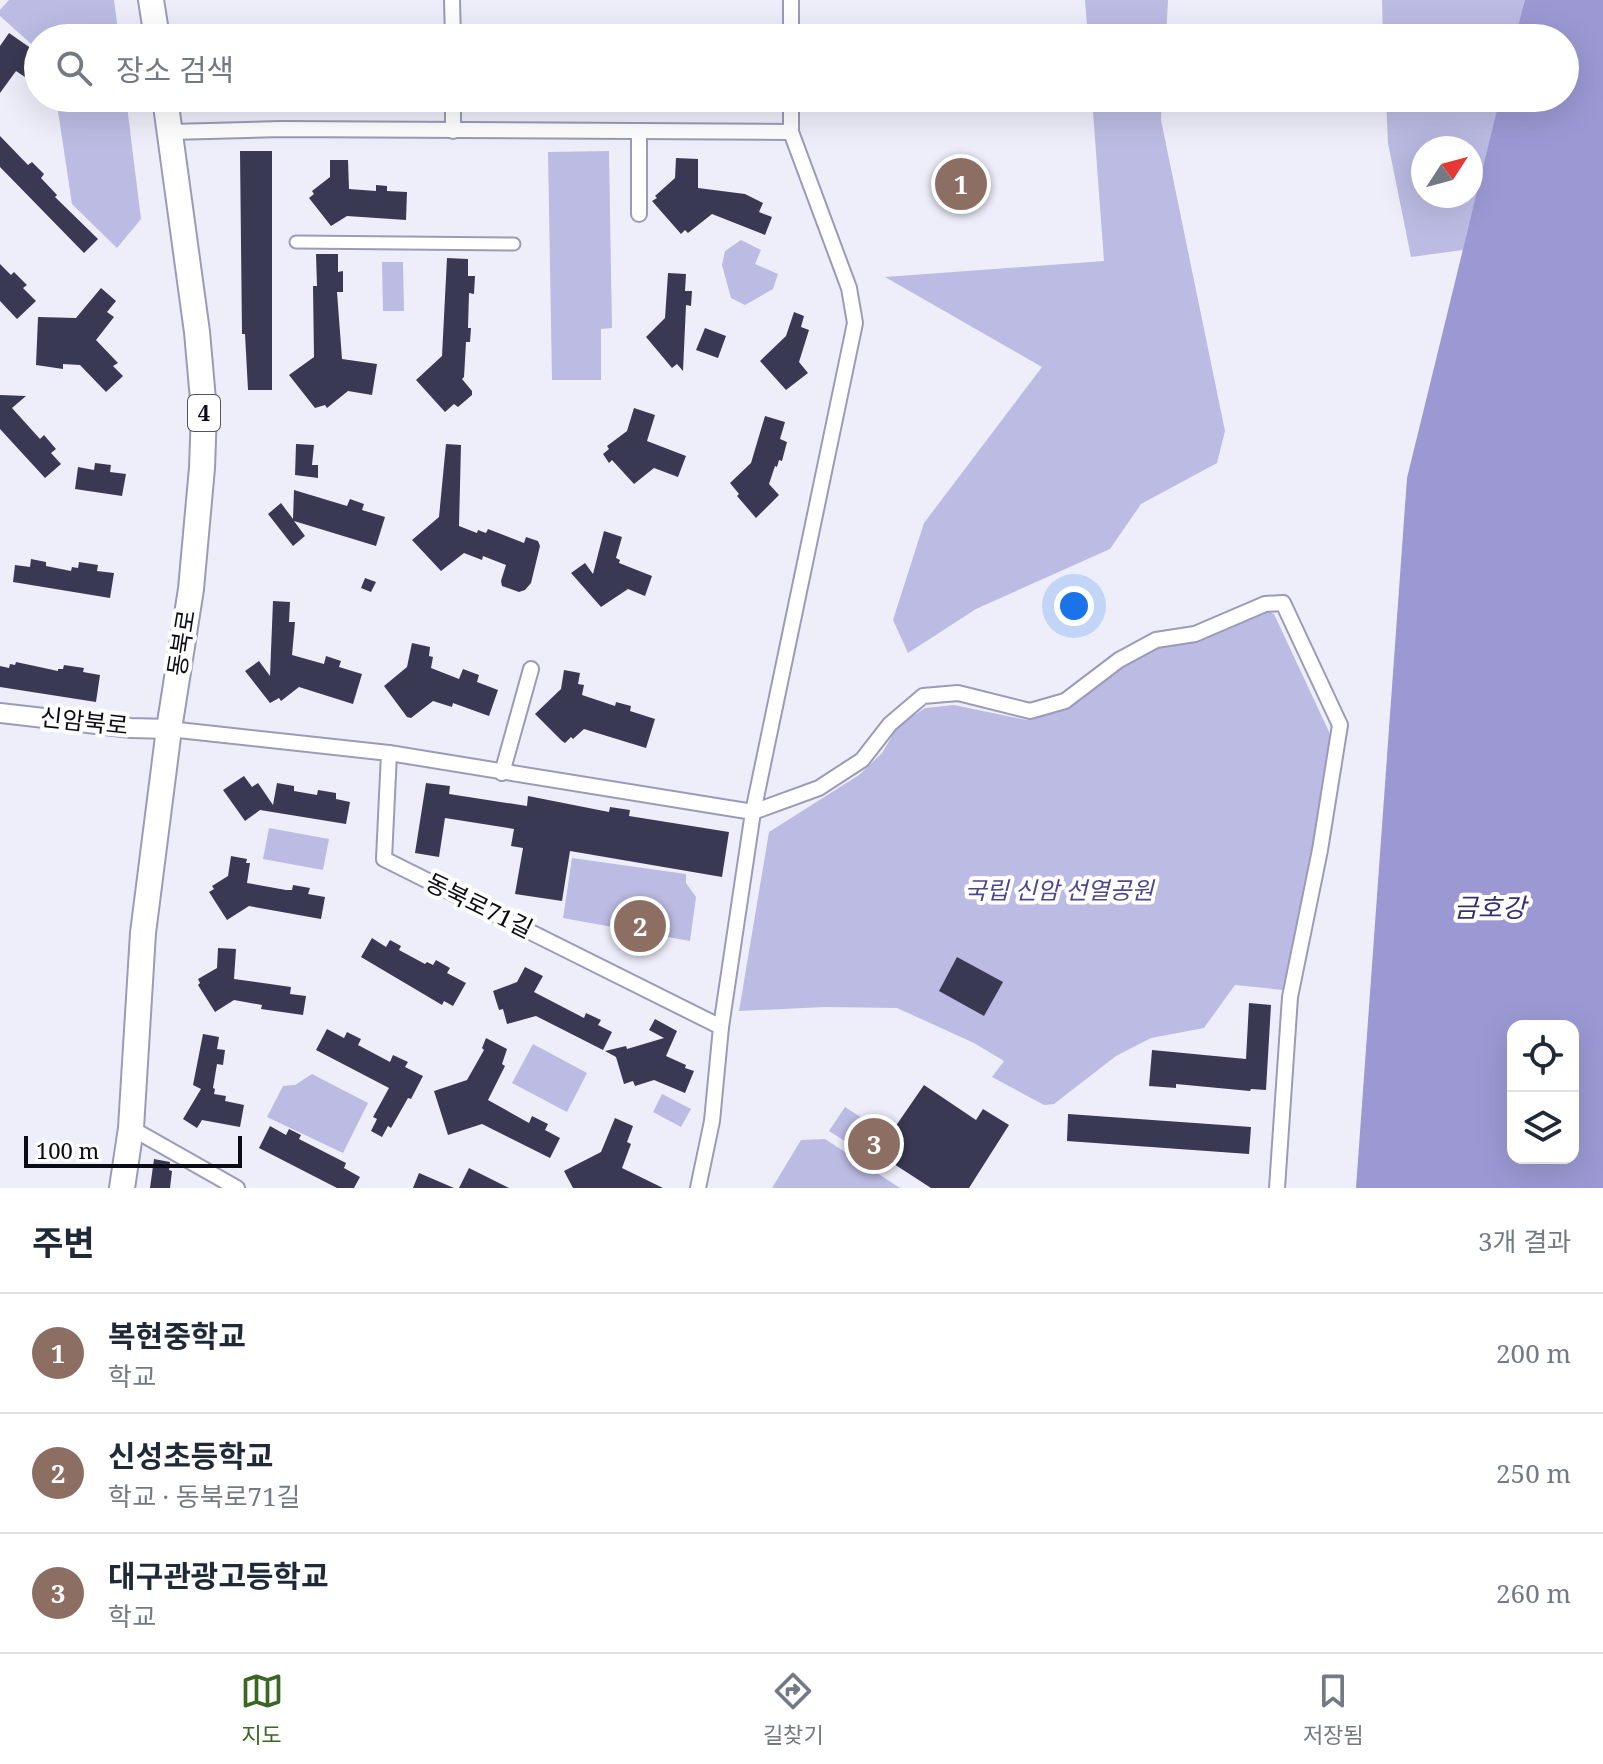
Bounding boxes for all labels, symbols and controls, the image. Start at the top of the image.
search box [24,24,1579,112]
icon: search [52,46,96,90]
text: 장소 검색 [116,49,234,90]
north arrow [1411,136,1483,208]
pin: 1 [935,154,987,214]
road number: 4 [188,395,220,431]
your location [1054,586,1094,626]
street label: 동북로 [159,607,202,678]
street label: 신암북로 [39,699,130,742]
street label: 동북로71길 [421,865,539,945]
park label: 국립 신암 선열공원 [964,873,1155,906]
water label: 금호강 [1454,889,1529,925]
pin: 2 [614,896,666,956]
map controls [1507,1020,1579,1164]
button: locate [1507,1020,1579,1092]
button: layers [1507,1092,1579,1164]
pin: 3 [848,1114,900,1174]
scale bar [24,1132,242,1168]
text: 100 m [36,1135,99,1165]
text: 주변 [32,1219,95,1265]
text: 3개 결과 [1478,1223,1571,1259]
text: 복현중학교 [108,1315,246,1356]
text: 1 [51,1335,65,1371]
text: 200 m [1496,1335,1571,1371]
text: 학교 [108,1358,156,1394]
text: 신성초등학교 [108,1435,274,1476]
text: 2 [51,1455,65,1491]
text: 250 m [1496,1455,1571,1491]
text: 학교 · 동북로71길 [108,1478,301,1514]
text: 대구관광고등학교 [108,1555,329,1596]
text: 3 [51,1575,65,1611]
text: 260 m [1496,1575,1571,1611]
text: 학교 [108,1598,156,1634]
tab: 지도 [240,1669,284,1749]
tab: 길찾기 [763,1669,823,1749]
tab: 저장됨 [1303,1669,1363,1749]

